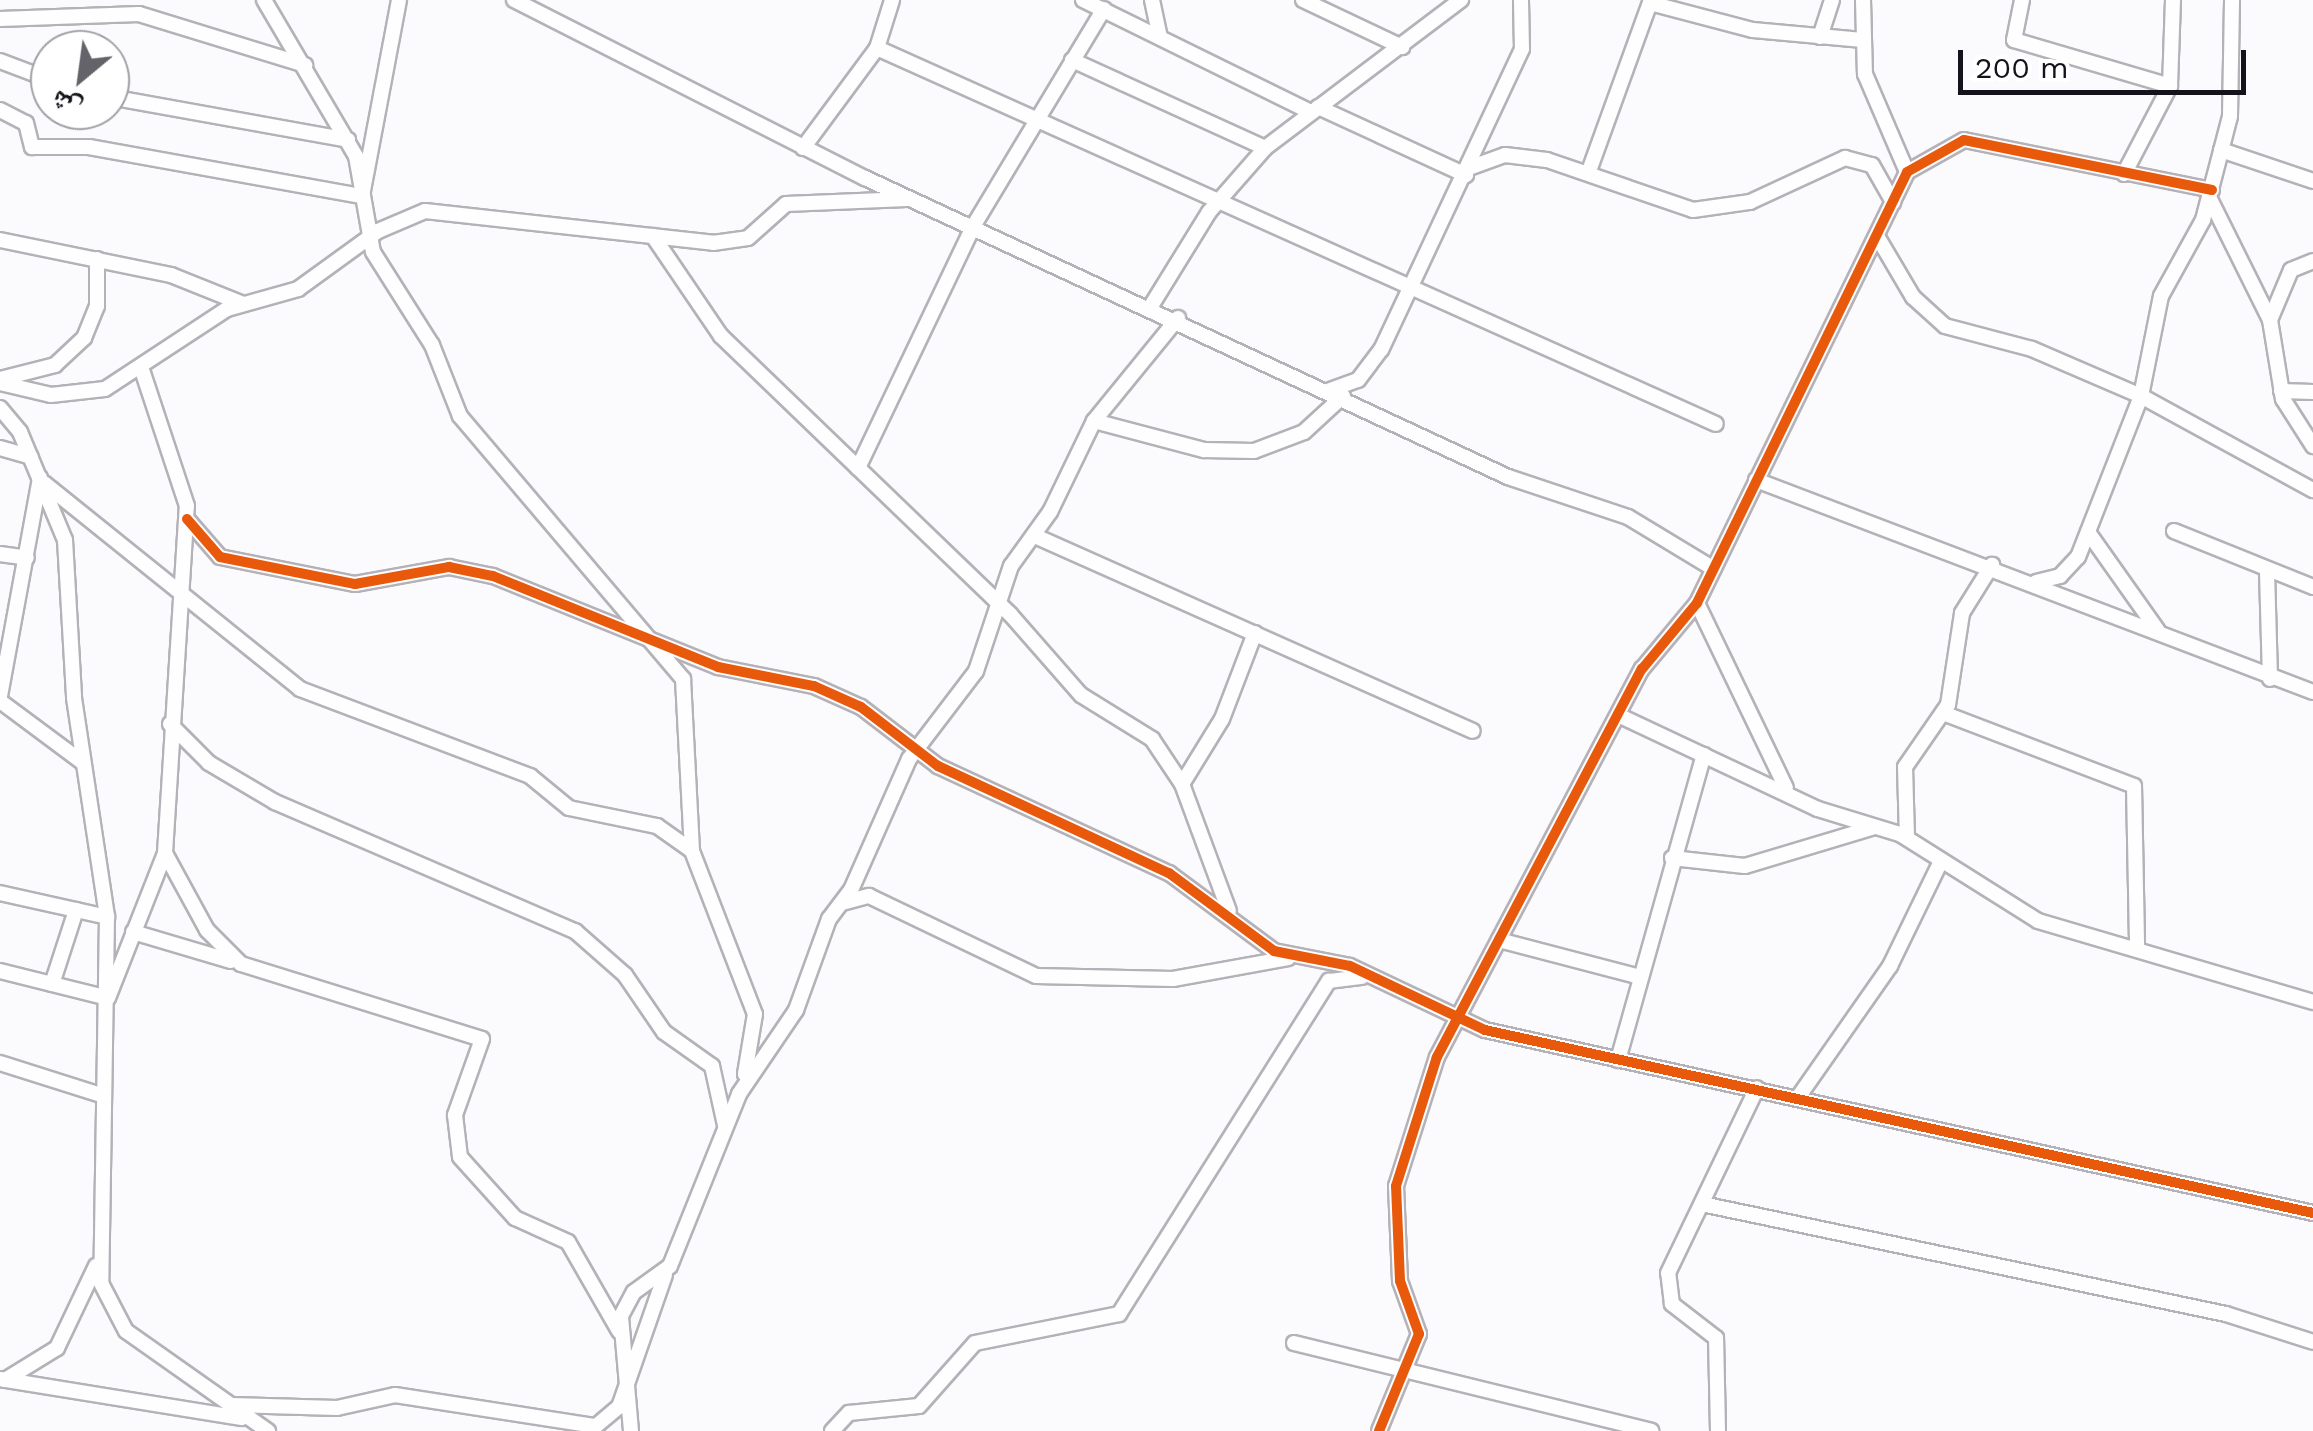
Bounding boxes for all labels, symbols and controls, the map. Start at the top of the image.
north arrow [30,30,130,130]
scale bar [1963,30,2250,92]
text: 200 m [1975,50,2069,85]
text: ش [45,83,87,127]

